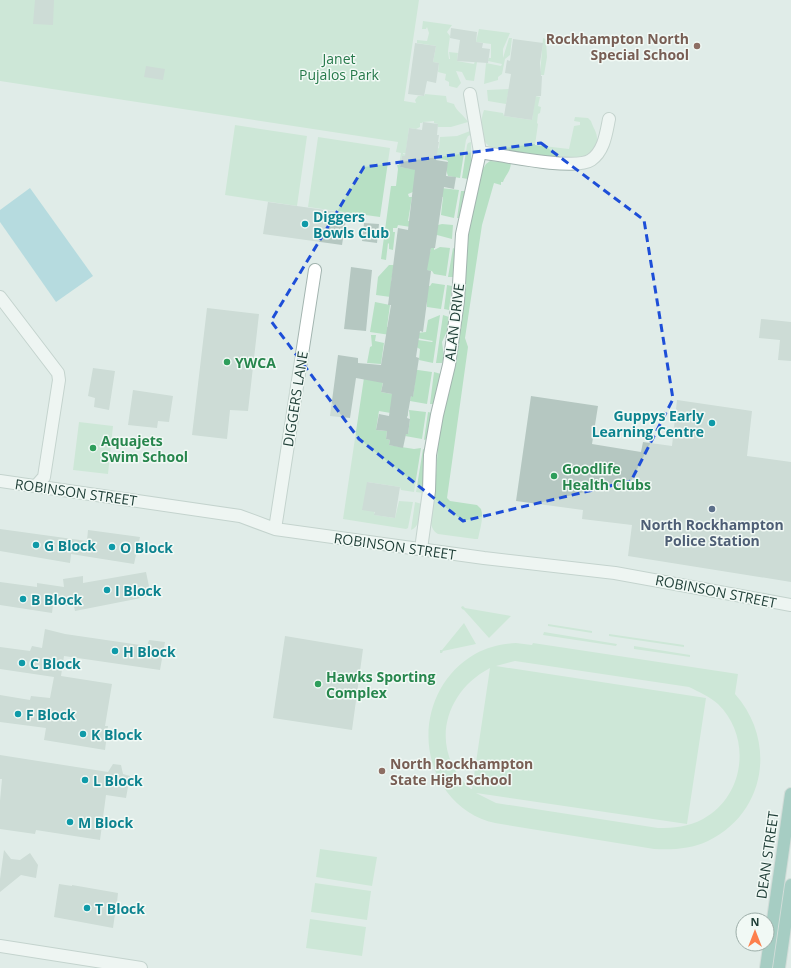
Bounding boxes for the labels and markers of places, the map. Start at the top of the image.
place label: Rockhampton North Special School [546,29,689,64]
marker: Rockhampton North Special School [692,41,702,51]
place label: Diggers Bowls Club [313,207,389,242]
marker: Diggers Bowls Club [300,219,310,229]
place label: YWCA [235,353,276,372]
marker: YWCA [222,357,232,367]
place label: Guppys Early Learning Centre [592,406,704,441]
marker: Guppys Early Learning Centre [707,418,717,428]
place label: Aquajets Swim School [101,431,188,466]
marker: Aquajets Swim School [88,443,98,453]
place label: Goodlife Health Clubs [562,459,651,494]
marker: Goodlife Health Clubs [549,471,559,481]
marker: North Rockhampton Police Station [707,504,717,514]
place label: North Rockhampton Police Station [640,515,784,550]
place label: G Block [44,536,96,555]
place label: O Block [120,538,173,557]
marker: G Block [31,540,41,550]
marker: O Block [107,542,117,552]
place label: I Block [115,581,162,600]
marker: I Block [102,585,112,595]
place label: B Block [31,590,83,609]
marker: B Block [18,594,28,604]
place label: H Block [123,642,176,661]
marker: H Block [110,646,120,656]
place label: C Block [30,654,81,673]
marker: C Block [17,658,27,668]
place label: Hawks Sporting Complex [326,667,436,702]
marker: Hawks Sporting Complex [313,679,323,689]
place label: F Block [26,705,76,724]
marker: F Block [13,709,23,719]
place label: K Block [91,725,142,744]
marker: K Block [78,729,88,739]
place label: North Rockhampton State High School [390,754,533,789]
marker: North Rockhampton State High School [377,766,387,776]
place label: L Block [93,771,143,790]
marker: L Block [80,775,90,785]
place label: M Block [78,813,133,832]
marker: M Block [65,817,75,827]
place label: T Block [95,899,145,918]
marker: T Block [82,903,92,913]

